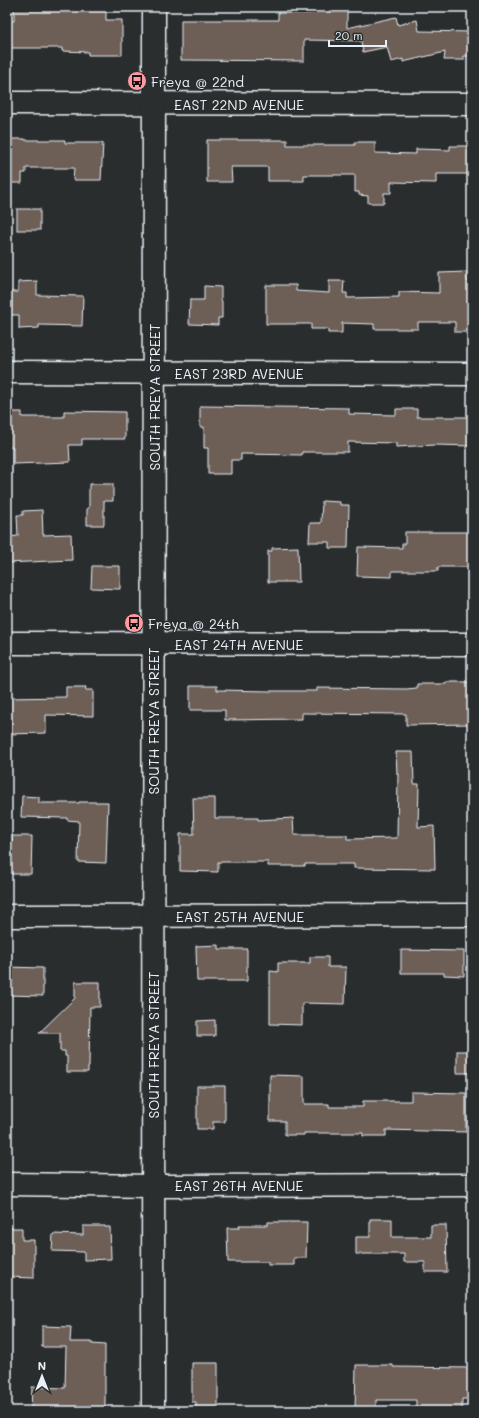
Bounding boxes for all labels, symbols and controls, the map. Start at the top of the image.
scale bar [329,22,386,48]
text: 20 m [335,27,363,43]
bus stop icon: Freya @ 22nd [126,70,148,92]
place label: Freya @ 22nd [151,72,244,91]
street label: EAST 22ND AVENUE [174,95,304,114]
street label: SOUTH FREYA STREET [145,323,164,471]
street label: EAST 23RD AVENUE [174,364,304,383]
bus stop icon: Freya @ 24th [123,612,145,634]
place label: Freya @ 24th [148,614,239,633]
street label: EAST 24TH AVENUE [175,635,303,654]
street label: SOUTH FREYA STREET [144,647,163,795]
street label: EAST 25TH AVENUE [176,907,304,926]
street label: SOUTH FREYA STREET [144,971,163,1119]
street label: EAST 26TH AVENUE [175,1176,303,1195]
north arrow [22,1356,62,1396]
text: N [38,1358,46,1373]

